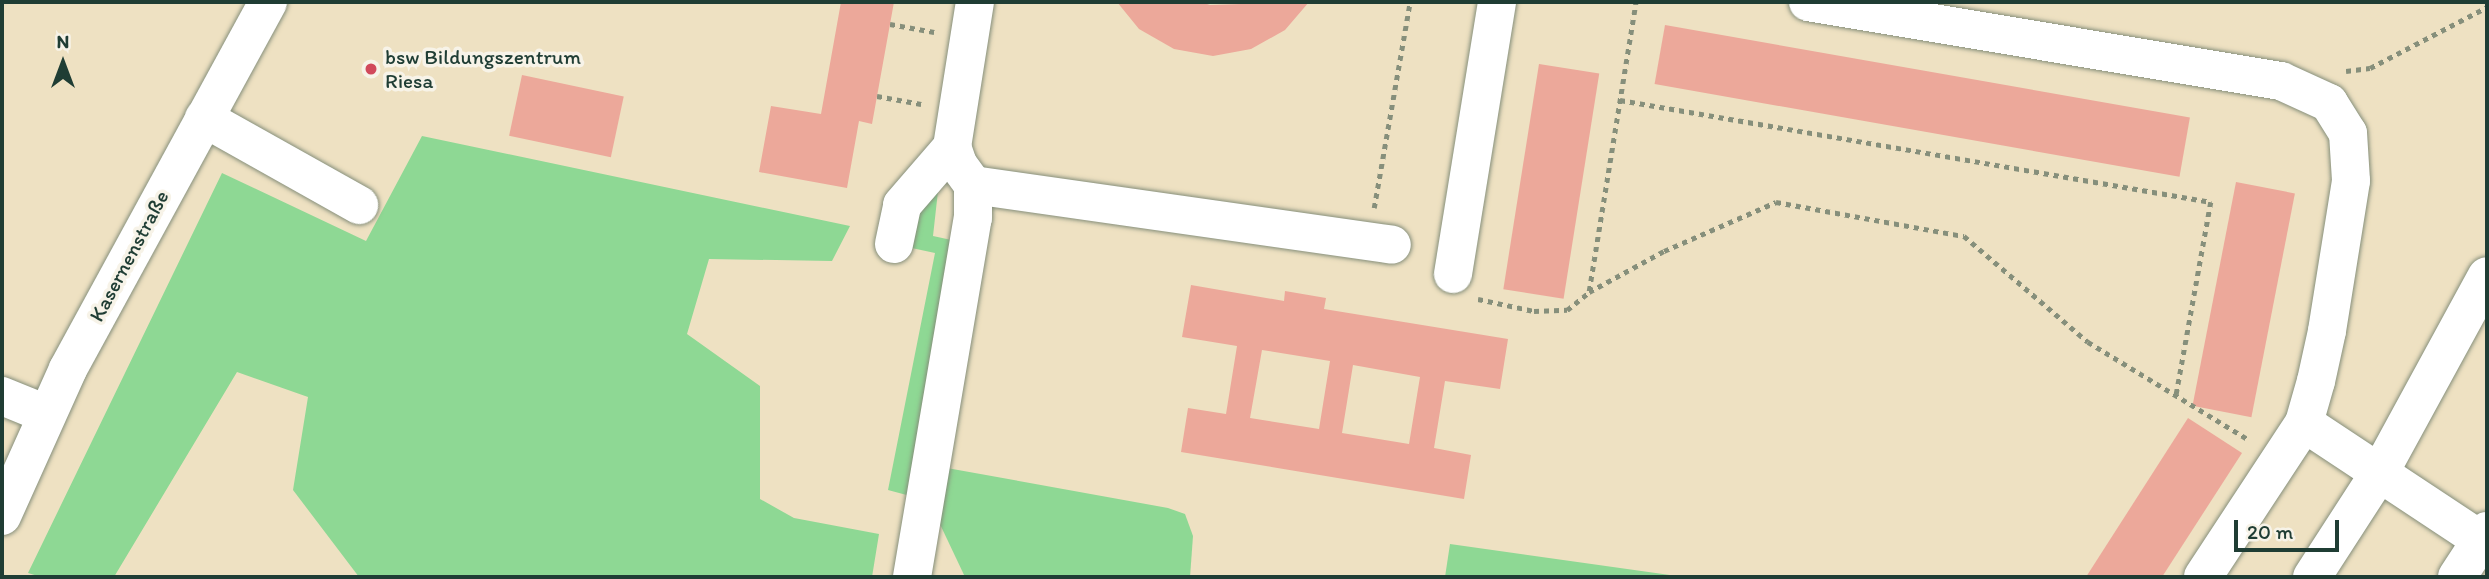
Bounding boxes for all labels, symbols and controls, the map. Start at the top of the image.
north arrow [28,28,98,98]
text: N [57,30,69,53]
place label: bsw Bildungszentrum Riesa [385,44,581,94]
marker: bsw Bildungszentrum Riesa [363,61,379,77]
street label: Kasernenstraße [84,186,174,326]
scale bar [2237,505,2342,550]
text: 20 m [2247,519,2293,544]

